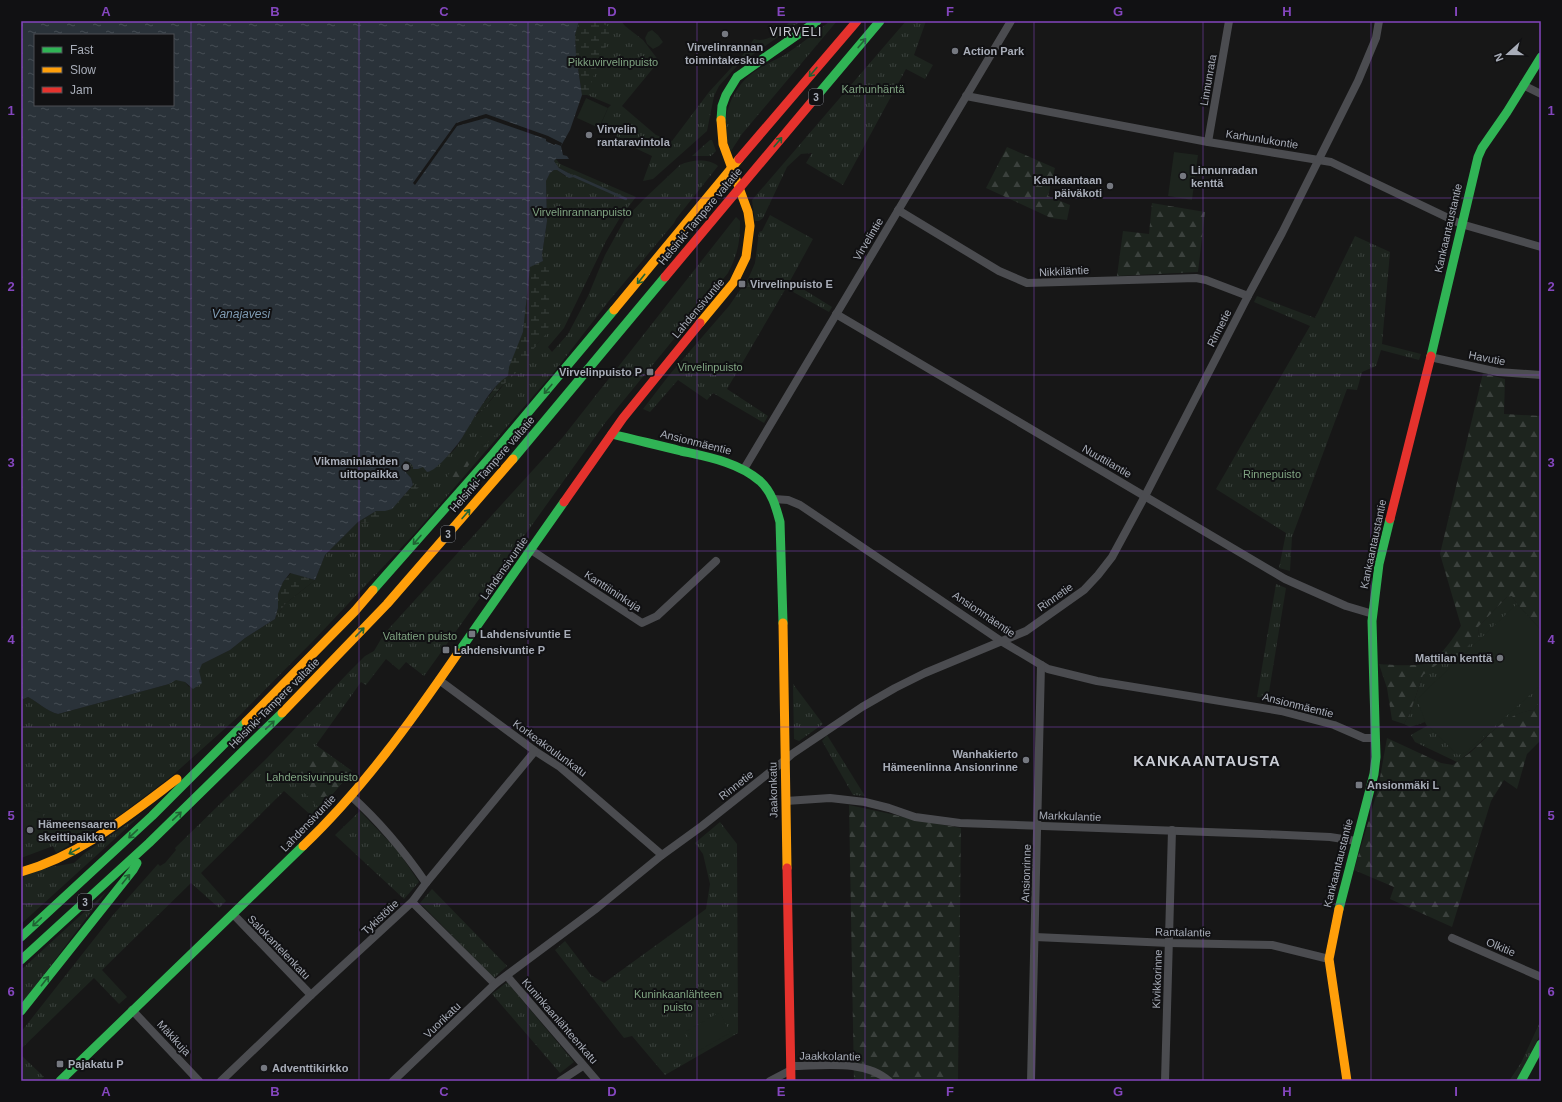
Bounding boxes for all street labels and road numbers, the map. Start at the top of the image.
street label: Linnunrata [1198,52,1219,107]
road number: 3 [809,89,823,105]
street label: Karhunlukontie [1225,127,1299,151]
street label: Helsinki-Tampere valtatie [656,165,744,267]
street label: Kankaantaustantie [1432,182,1464,274]
street label: Virvelintie [851,216,885,262]
street label: Nikkiläntie [1039,264,1089,278]
street label: Lahdensivuntie [670,276,726,340]
street label: Rinnetie [1204,307,1234,349]
street label: Havutie [1468,349,1506,367]
street label: Helsinki-Tampere valtatie [447,414,537,514]
street label: Ansionmäentie [659,427,733,457]
street label: Nuuttilantie [1080,442,1134,480]
street label: Kankaantaustantie [1358,498,1388,590]
road number: 3 [441,526,455,542]
street label: Lahdensivuntie [478,534,530,602]
street label: Kanttiininkuja [582,568,644,614]
street label: Rinnetie [1035,581,1075,613]
street label: Ansionmäentie [950,589,1018,639]
street label: Helsinki-Tampere valtatie [226,655,322,751]
street label: Ansionmäentie [1261,690,1335,720]
street label: Korkeakoulunkatu [511,717,589,779]
street label: Jaakonkatu [767,762,779,818]
street label: Rinnetie [716,768,756,802]
street label: Lahdensivuntie [278,792,338,854]
street label: Markkulantie [1039,809,1101,823]
street label: Kankaantaustantie [1321,817,1355,909]
street label: Ansionrinne [1019,844,1033,902]
road number: 3 [78,894,92,910]
street label: Tykistötie [359,897,401,937]
street label: Salokantelenkatu [245,912,313,982]
street label: Rantalantie [1155,926,1211,938]
street label: Olkitie [1485,936,1517,958]
street label: Kivikkorinne [1150,949,1164,1009]
street label: Kuninkaanlähteenkatu [520,976,600,1066]
street label: Vuorikatu [421,1000,463,1040]
street label: Mäkikuja [155,1018,194,1059]
street label: Jaakkolantie [799,1049,861,1063]

